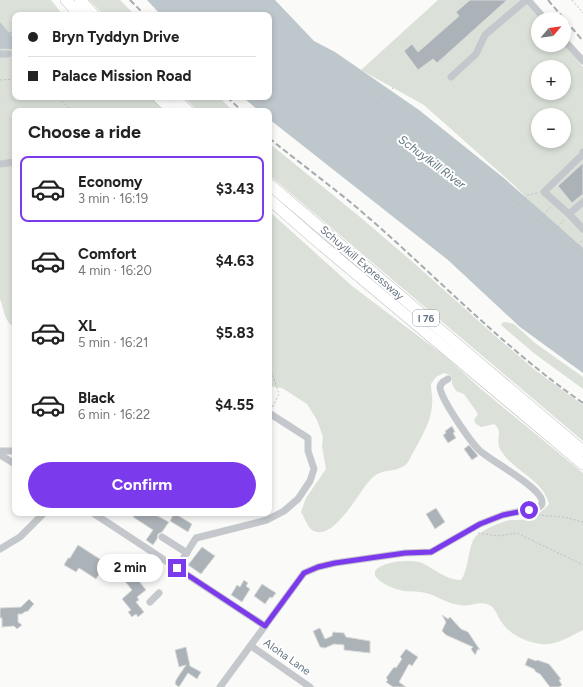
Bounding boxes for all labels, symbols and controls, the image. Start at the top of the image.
north arrow [531,12,571,52]
map controls [531,12,571,148]
text: Bryn Tyddyn Drive [52,28,179,46]
button: + [531,60,571,100]
text: Palace Mission Road [52,67,191,85]
button: − [531,108,571,148]
text: Choose a ride [28,121,141,143]
water label: Schuylkill River [396,132,469,192]
icon: car [30,171,66,207]
text: Economy [78,173,143,191]
text: $3.43 [216,180,254,198]
text: 3 min · 16:19 [78,191,148,206]
street label: Schuylkill Expressway [317,223,407,303]
icon: car [30,243,66,279]
text: Comfort [78,245,137,263]
text: $4.63 [215,252,254,270]
text: 4 min · 16:20 [78,263,152,278]
road number: I 76 [413,310,439,326]
icon: car [30,315,66,351]
text: XL [78,317,96,335]
text: $5.83 [216,324,254,342]
text: 5 min · 16:21 [78,335,148,350]
icon: car [30,387,66,423]
text: Black [78,389,115,407]
text: $4.55 [215,396,254,414]
text: 6 min · 16:22 [78,407,150,422]
button: Confirm [28,462,256,508]
route start [520,501,538,519]
callout: 2 min [97,554,163,582]
route end [168,559,186,577]
text: 2 min [114,560,146,575]
street label: Aloha Lane [261,636,313,678]

